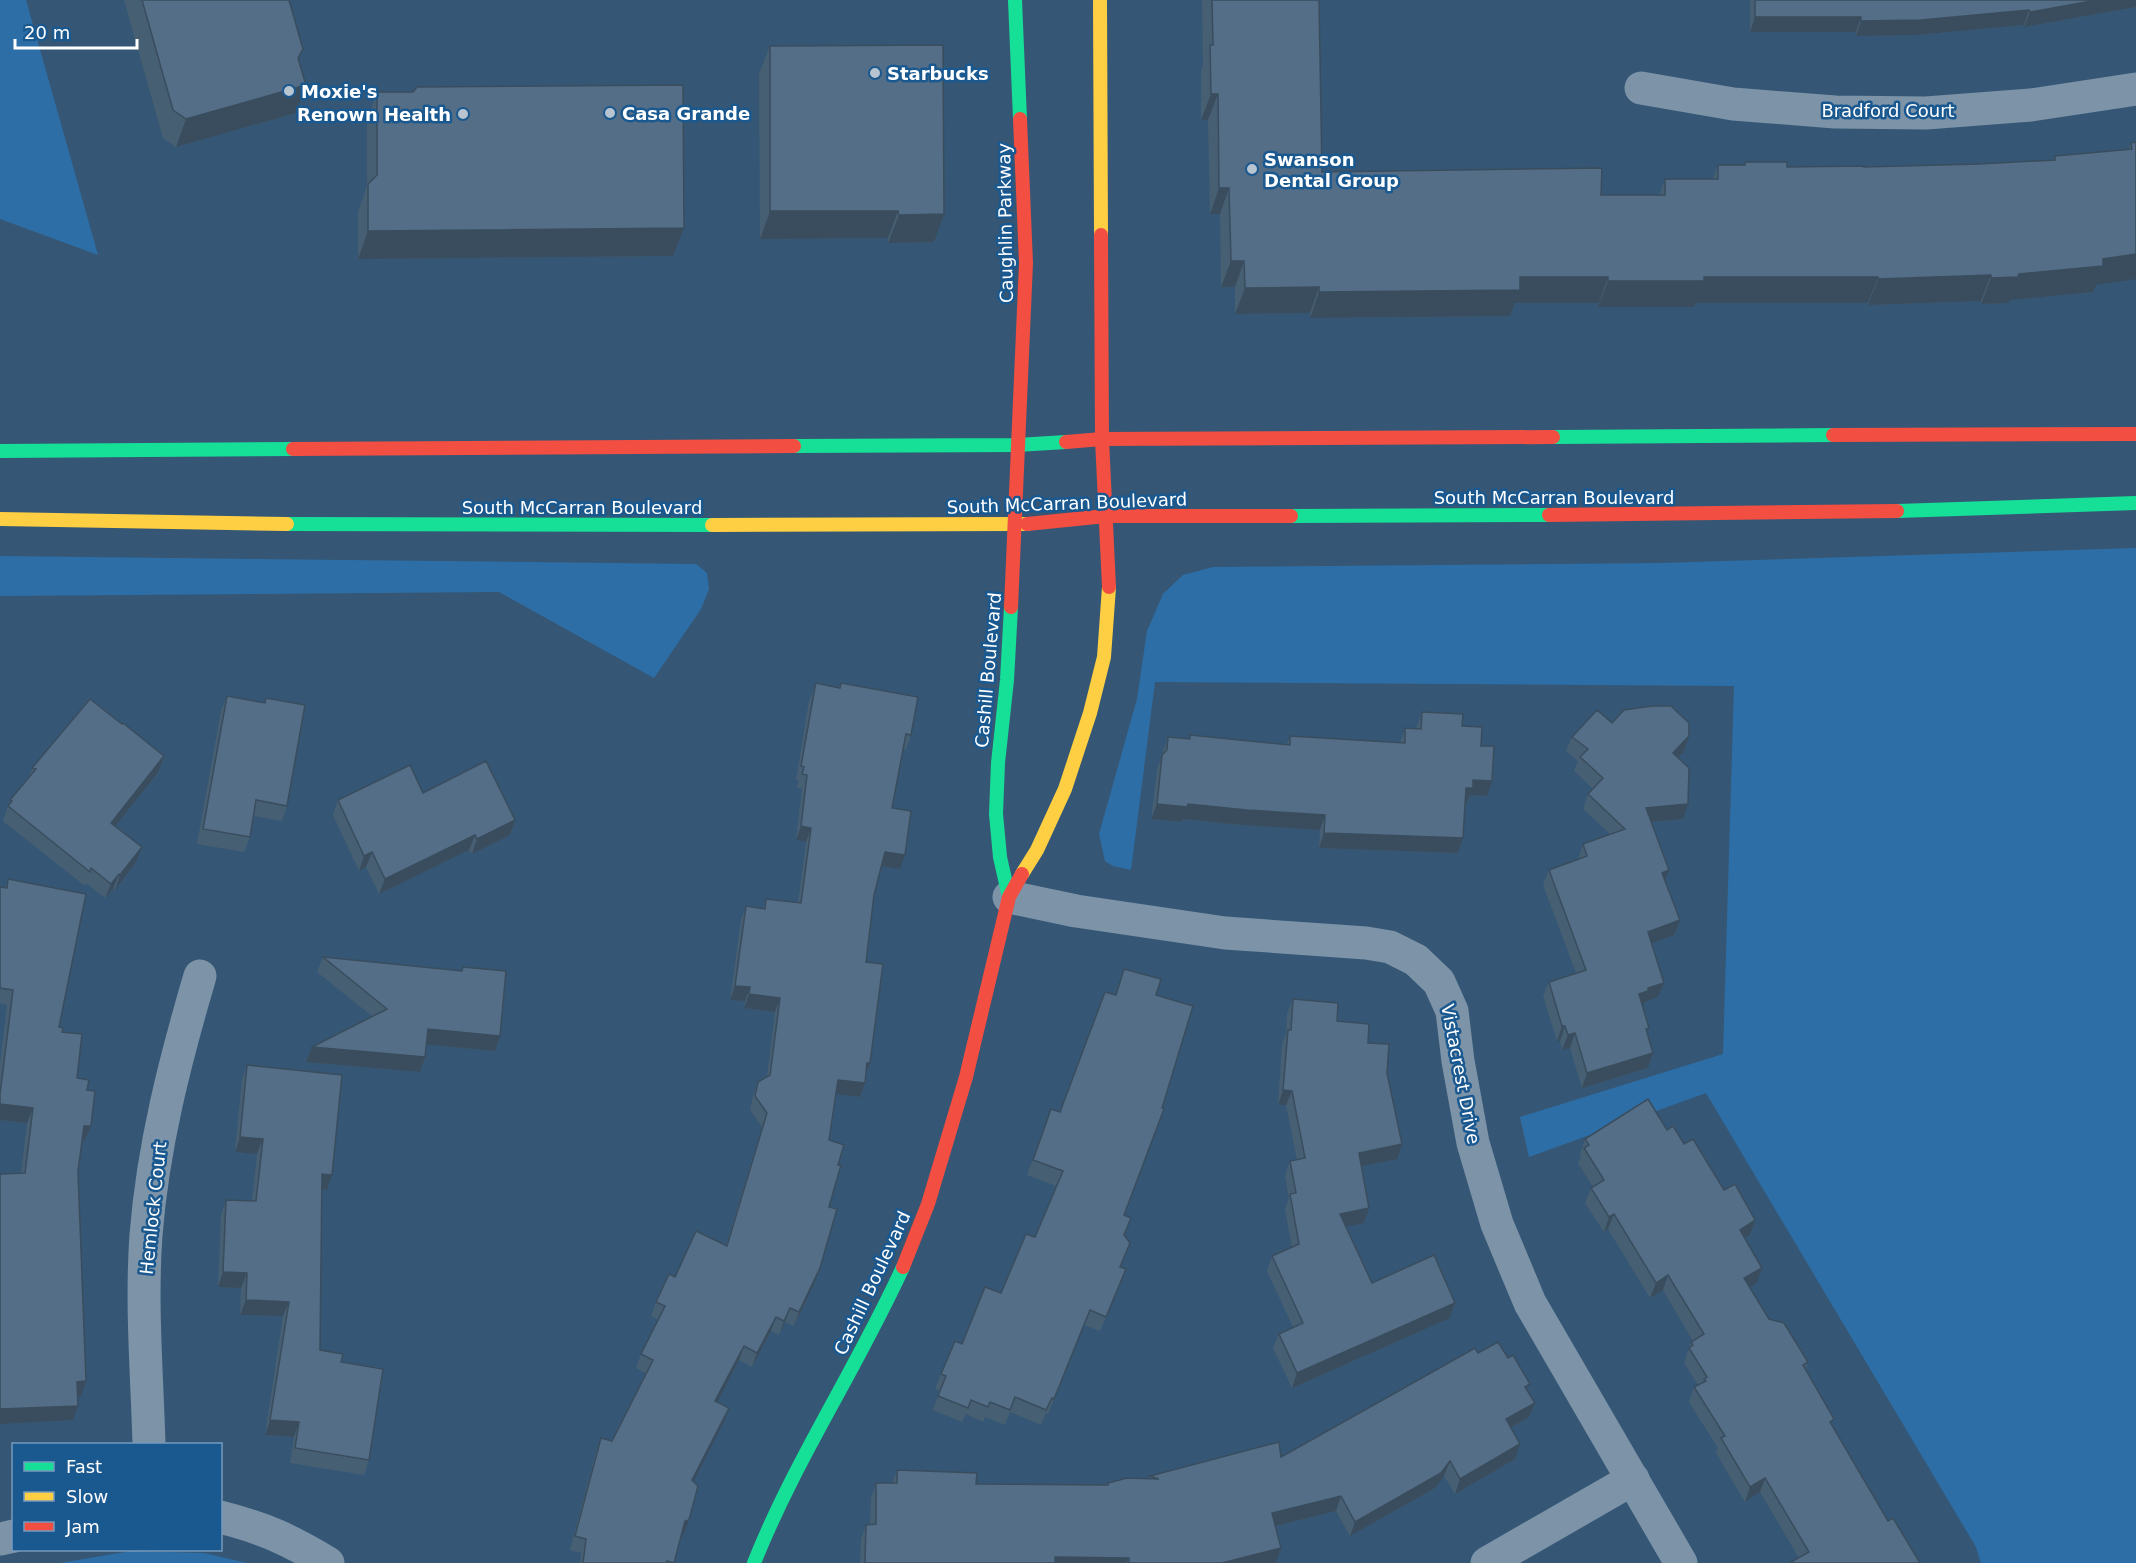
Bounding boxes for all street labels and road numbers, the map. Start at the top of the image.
street label: Bradford Court [1821,100,1955,121]
street label: Caughlin Parkway [993,142,1017,303]
street label: South McCarran Boulevard [1434,487,1674,508]
street label: South McCarran Boulevard [946,488,1188,518]
street label: South McCarran Boulevard [462,497,702,518]
street label: Cashill Boulevard [971,591,1005,749]
street label: Vistacrest Drive [1437,1002,1485,1146]
street label: Hemlock Court [136,1140,170,1276]
street label: Cashill Boulevard [829,1208,915,1358]

